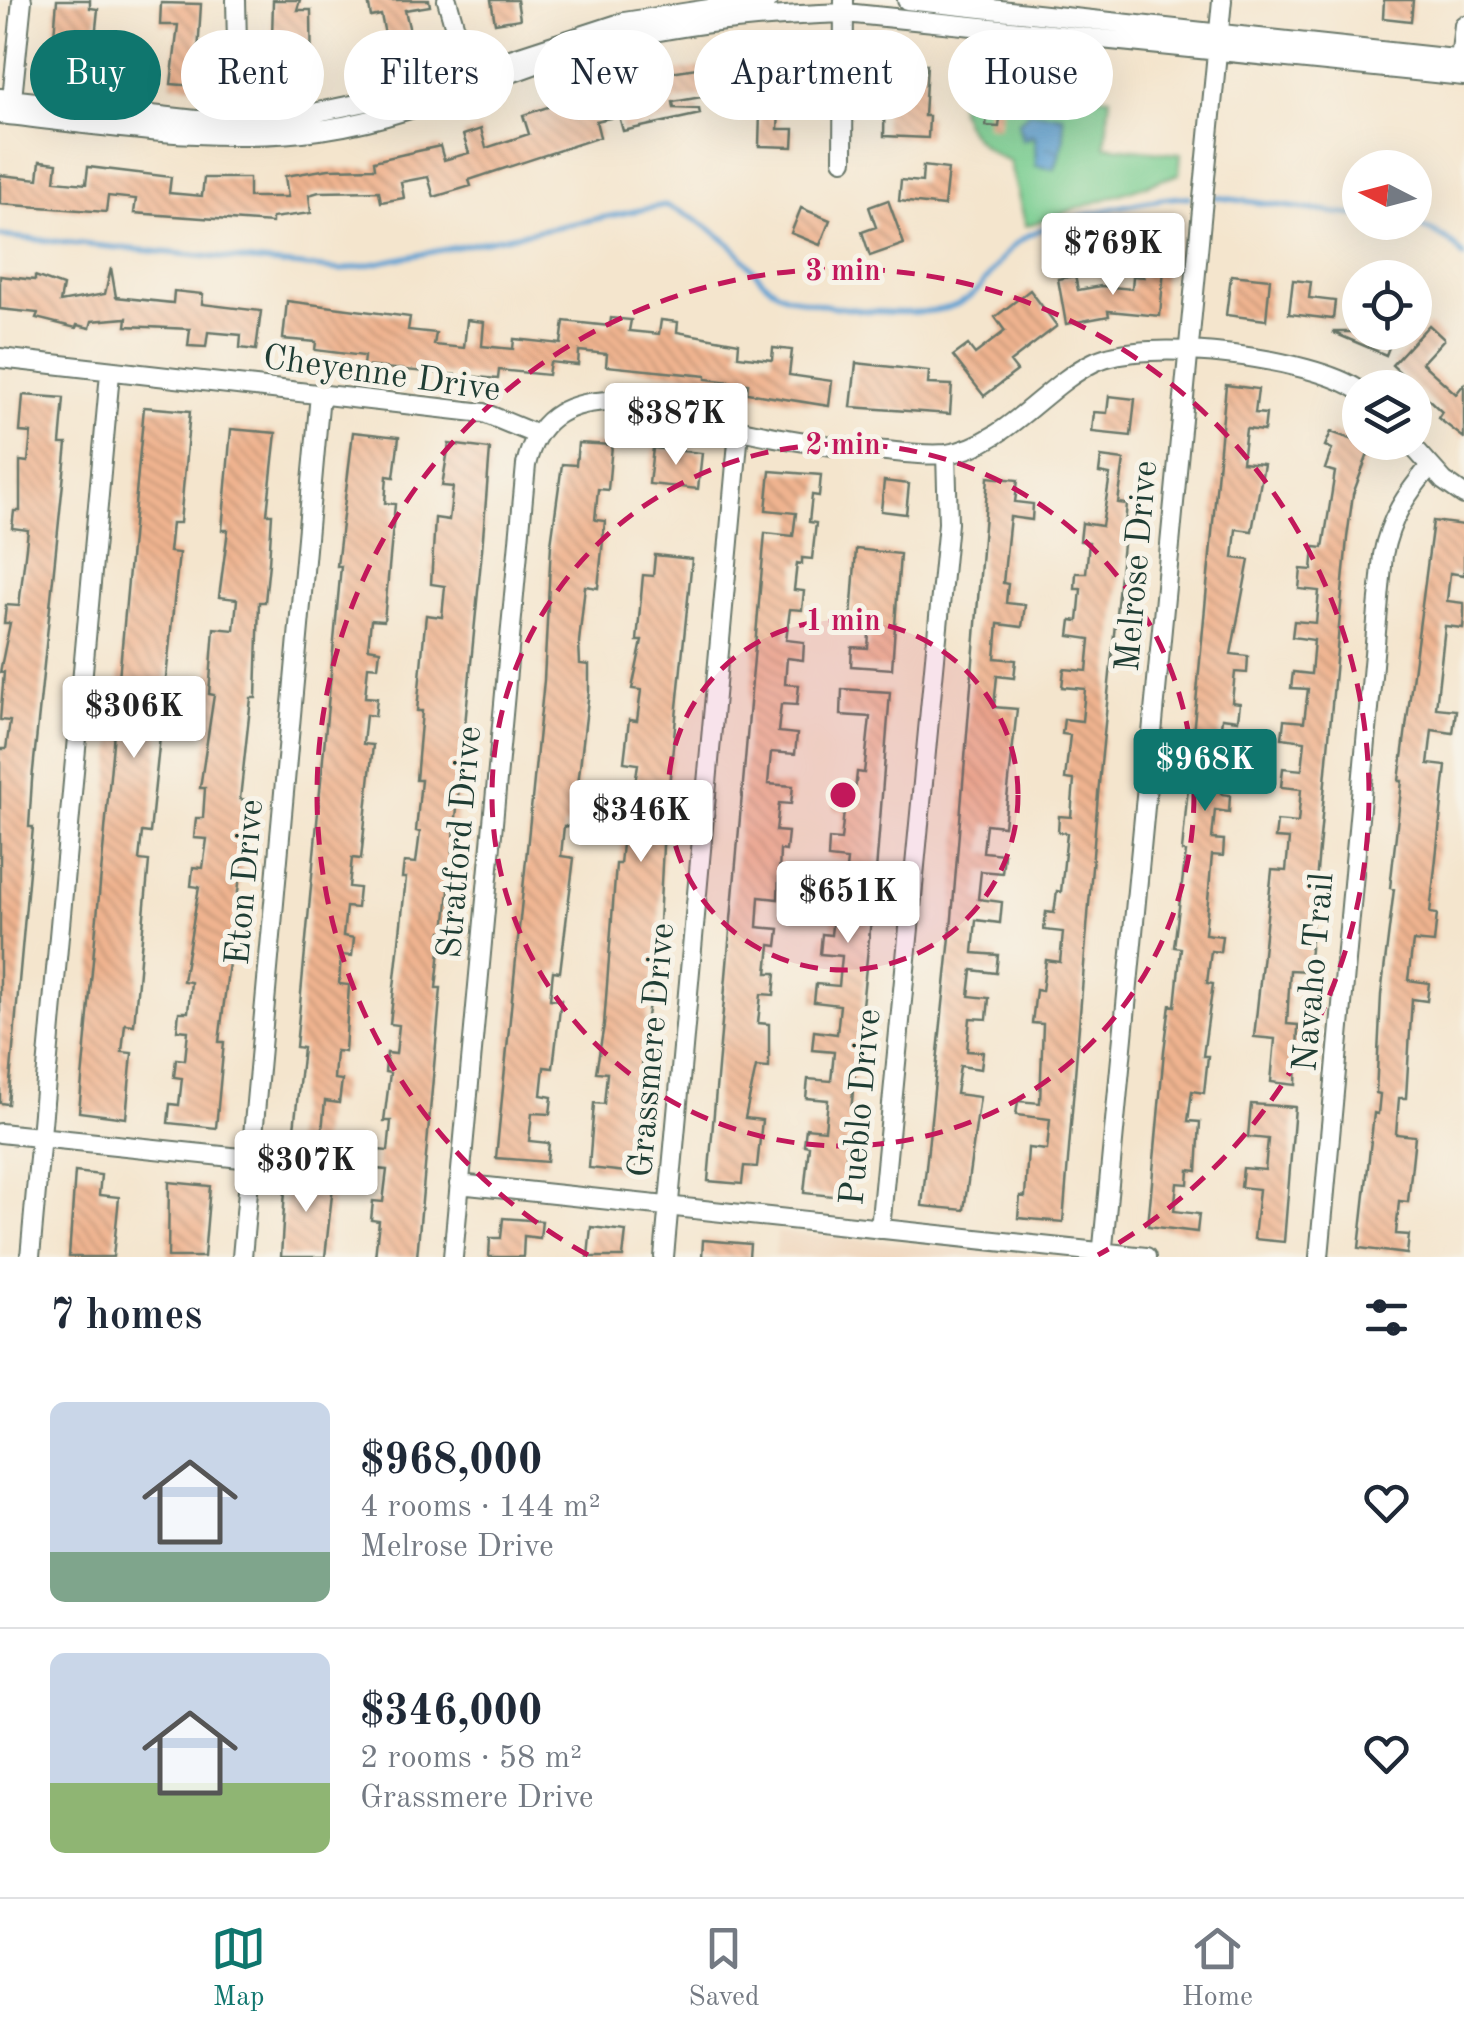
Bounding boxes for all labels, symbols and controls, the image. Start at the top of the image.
chip: Buy [30,30,161,120]
chip: Rent [181,30,324,120]
chip: Filters [344,30,514,120]
chip: New [534,30,674,120]
chip: Apartment [694,30,928,120]
chip: House [948,30,1113,120]
north arrow [1342,150,1432,240]
map controls [1342,150,1432,460]
pin: $769K [1043,213,1183,298]
text: $769K [1064,229,1162,261]
text: 3 min [805,257,881,287]
button: locate [1342,260,1432,350]
street label: Cheyenne Drive [261,340,503,408]
button: layers [1342,370,1432,460]
pin: $387K [606,383,746,468]
text: $387K [627,399,725,431]
text: 2 min [805,431,881,461]
street label: Melrose Drive [1111,459,1164,673]
text: 1 min [805,607,881,637]
pin: $306K [64,676,204,761]
text: $306K [85,692,183,724]
street label: Stratford Drive [433,725,488,960]
pin: $968K [1135,729,1275,814]
text: $968K [1156,745,1254,777]
centre of rings [825,777,861,813]
pin: $346K [571,780,711,865]
text: $346K [592,796,690,828]
street label: Eton Drive [221,798,270,967]
pin: $651K [778,861,918,946]
street label: Navaho Trail [1288,871,1341,1073]
text: $651K [799,877,897,909]
street label: Grassmere Drive [624,921,681,1179]
street label: Pueblo Drive [835,1007,888,1207]
pin: $307K [236,1130,376,1215]
text: $307K [257,1146,355,1178]
icon: filters [1359,1290,1414,1345]
text: 7 homes [50,1296,202,1338]
text: $968,000 [360,1441,542,1483]
icon: home [130,1442,250,1562]
icon: heart [1359,1475,1414,1530]
text: 4 rooms · 144 m² [360,1492,601,1524]
text: Melrose Drive [360,1532,554,1564]
text: $346,000 [360,1692,542,1734]
icon: home [130,1693,250,1813]
icon: heart [1359,1726,1414,1781]
text: 2 rooms · 58 m² [360,1743,582,1775]
text: Grassmere Drive [360,1783,594,1815]
tab: Map [211,1921,266,2016]
tab: Saved [688,1921,760,2016]
tab: Home [1182,1921,1253,2016]

